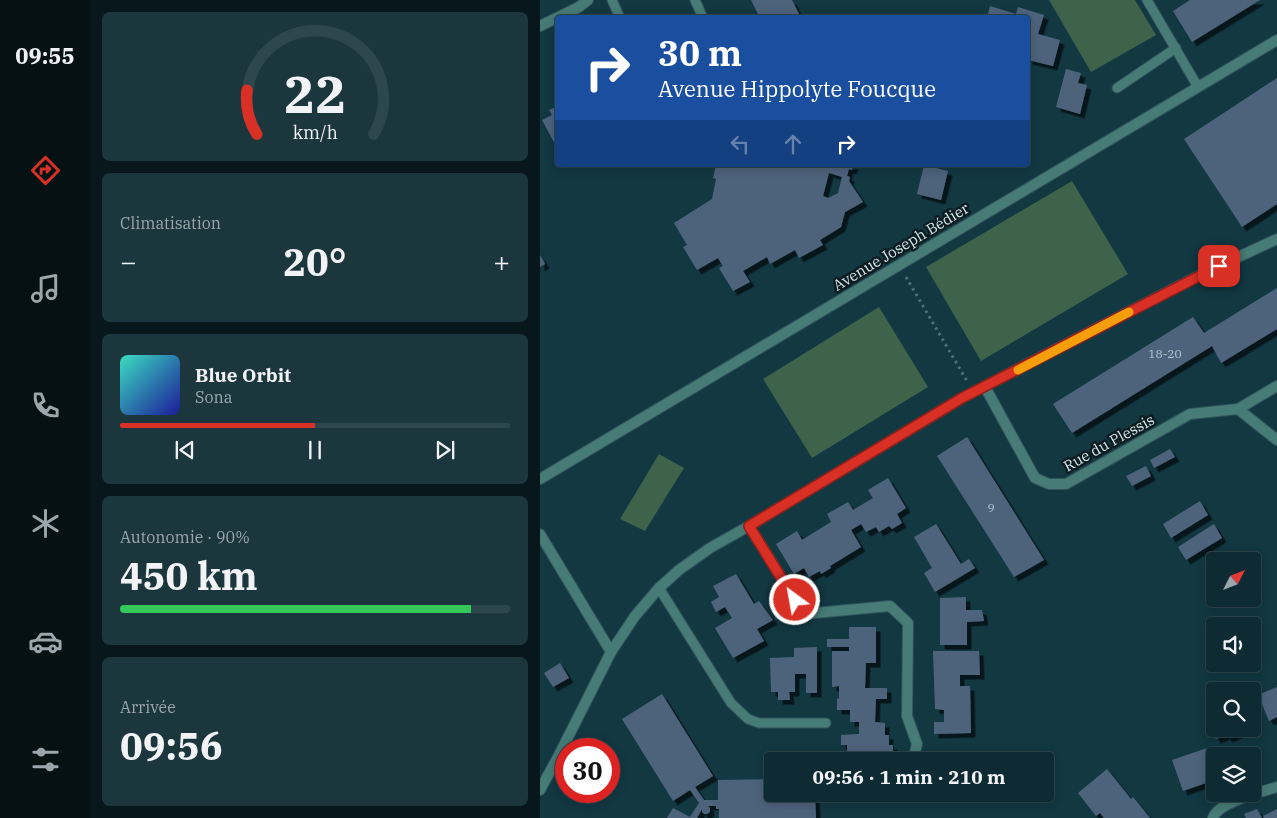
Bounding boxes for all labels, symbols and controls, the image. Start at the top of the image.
text: 30 m [658,30,742,76]
icon: right [575,35,640,100]
text: 09:55 [15,41,75,70]
text: 22 [284,60,346,127]
text: Avenue Hippolyte Foucque [658,74,936,103]
text: km/h [292,121,338,144]
icon: left [726,130,754,158]
icon: ahead [779,130,807,158]
icon: right [832,130,860,158]
icon: directions [28,153,63,188]
street label: Avenue Joseph Bédier [829,198,973,295]
text: Climatisation [120,213,221,233]
text: 20° [283,237,347,286]
text: − [120,243,137,280]
text: + [493,243,510,280]
pin [1198,245,1240,287]
icon: arrive [1205,252,1233,280]
icon: music [28,271,63,306]
house number: 18-20 [1148,346,1182,361]
text: Blue Orbit [195,363,291,387]
text: Sona [195,387,232,407]
icon: phone [28,388,63,423]
street label: Rue du Plessis [1060,410,1158,475]
icon: previous [171,436,199,464]
icon: pause [301,436,329,464]
icon: next [431,436,459,464]
house number: 9 [987,500,995,515]
icon: climate [28,506,63,541]
text: Autonomie · 90% [120,527,250,547]
text: 450 km [120,551,258,600]
north arrow [1206,552,1261,608]
map controls [1206,552,1261,802]
position arrow [768,573,820,625]
button: sound [1206,617,1261,672]
icon: car [28,624,63,659]
button: search [1206,682,1261,737]
text: Arrivée [120,697,176,717]
text: 09:56 [120,721,223,770]
speed limit sign: 30 [555,738,620,803]
icon: filters [28,742,63,777]
button: layers [1206,747,1261,802]
text: 09:56 · 1 min · 210 m [813,765,1005,789]

